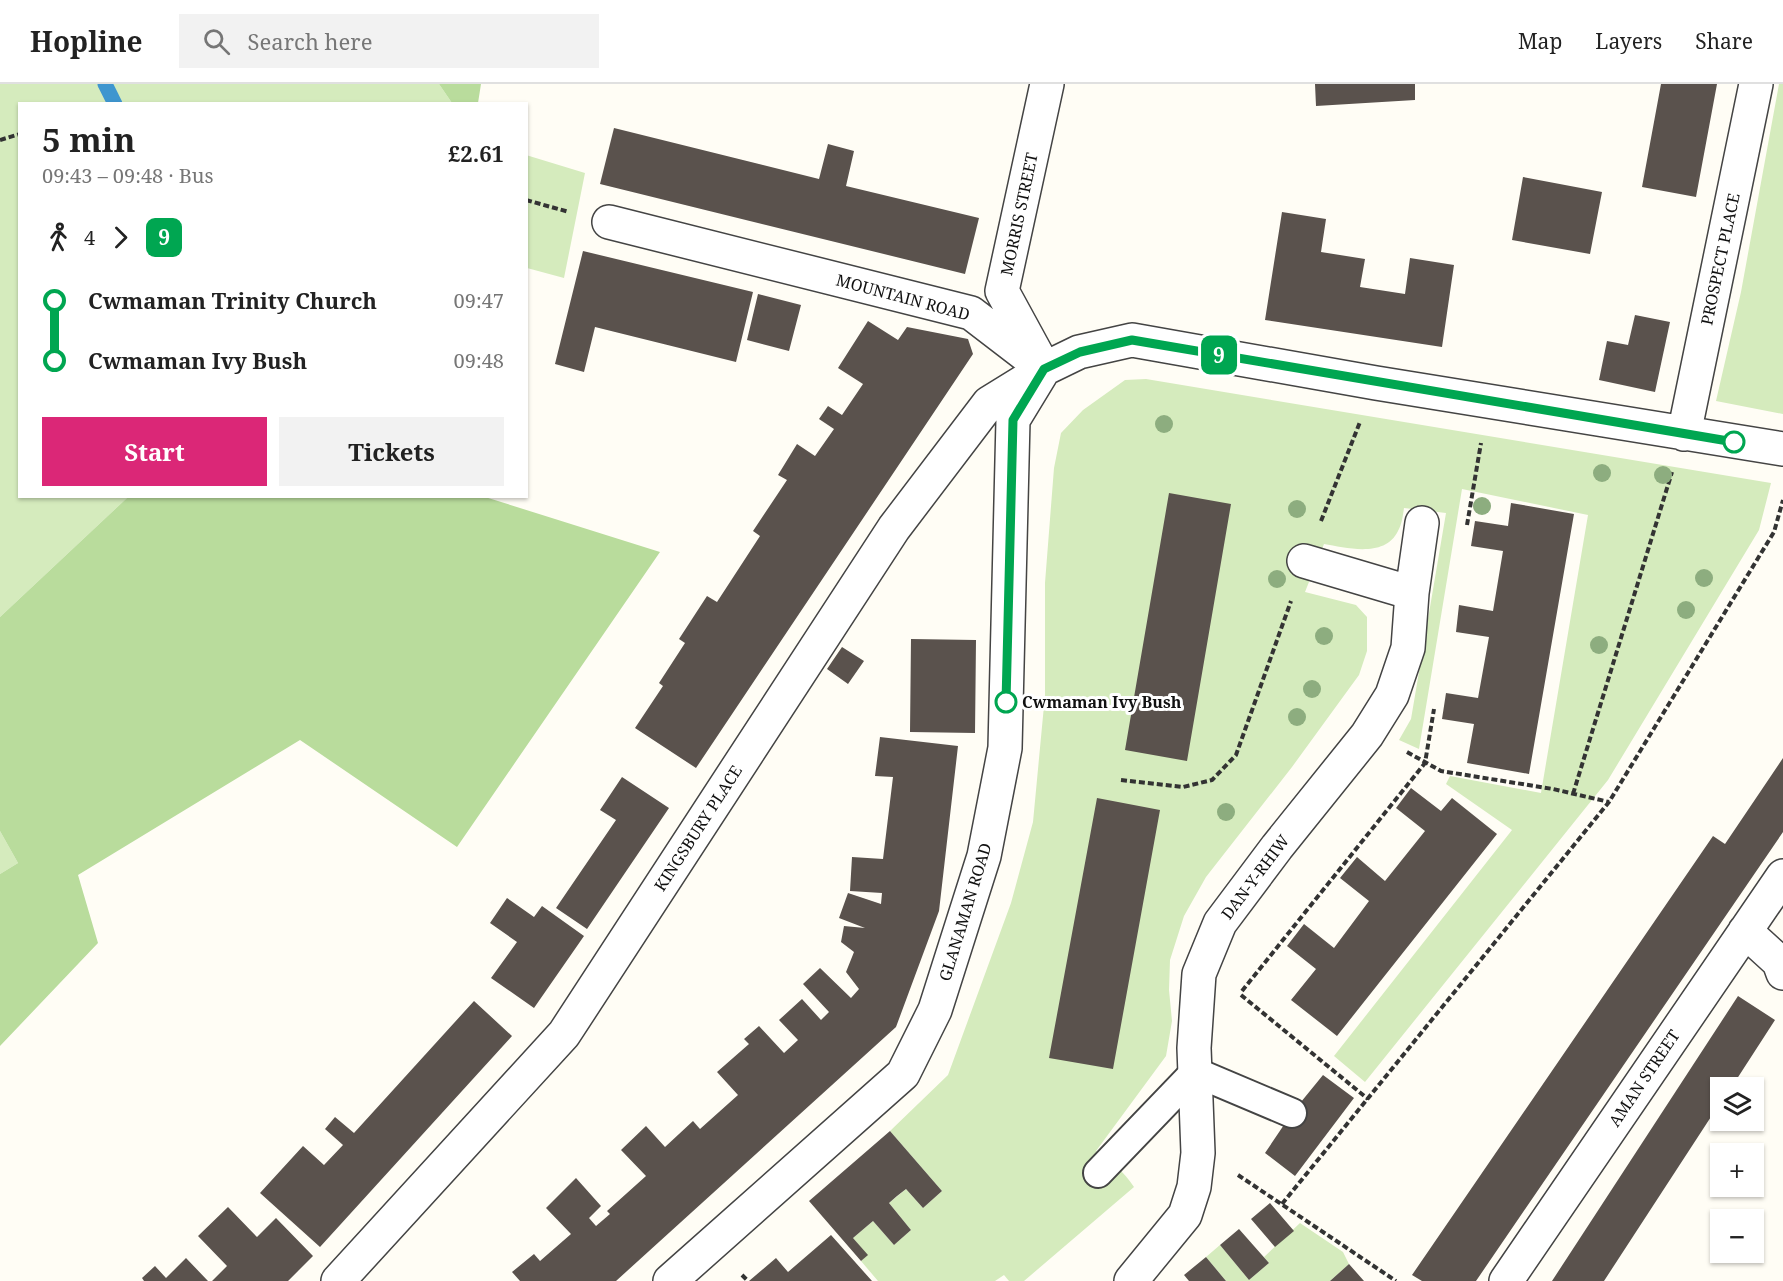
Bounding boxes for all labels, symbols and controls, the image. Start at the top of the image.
search box [179,14,599,68]
text: Hopline [30,22,143,60]
icon: search [200,25,233,58]
text: Search here [248,26,372,56]
text: Map [1518,27,1562,55]
text: Layers [1595,27,1662,55]
text: Share [1695,27,1753,55]
text: 5 min [42,117,135,162]
text: £2.61 [448,138,504,168]
street label: MORRIS STREET [995,150,1043,277]
text: 09:43 – 09:48 · Bus [42,162,213,189]
street label: PROSPECT PLACE [1695,191,1745,327]
icon: walk [42,221,75,254]
icon: forward [104,221,137,254]
text: 9 [158,223,170,251]
text: 4 [84,224,95,251]
street label: MOUNTAIN ROAD [834,269,972,325]
text: Cwmaman Trinity Church [88,285,377,315]
text: 09:47 [454,287,504,314]
line badge: 9 [1200,336,1238,374]
text: 9 [1213,341,1225,369]
text: Cwmaman Ivy Bush [88,345,307,375]
text: 09:48 [454,347,504,374]
button: Start [42,417,267,486]
button: Tickets [279,417,504,486]
unlabelled marker [1723,431,1745,453]
marker: Cwmaman Ivy Bush [995,691,1017,713]
place label: Cwmaman Ivy Bush [1022,691,1182,713]
street label: KINGSBURY PLACE [649,761,747,895]
street label: DAN-Y-RHIW [1216,830,1294,924]
street label: GLANAMAN ROAD [934,840,996,984]
street label: AMAN STREET [1603,1025,1685,1131]
map controls [1710,1077,1764,1263]
button: layers [1710,1077,1764,1131]
button: + [1710,1143,1764,1197]
button: − [1710,1209,1764,1263]

